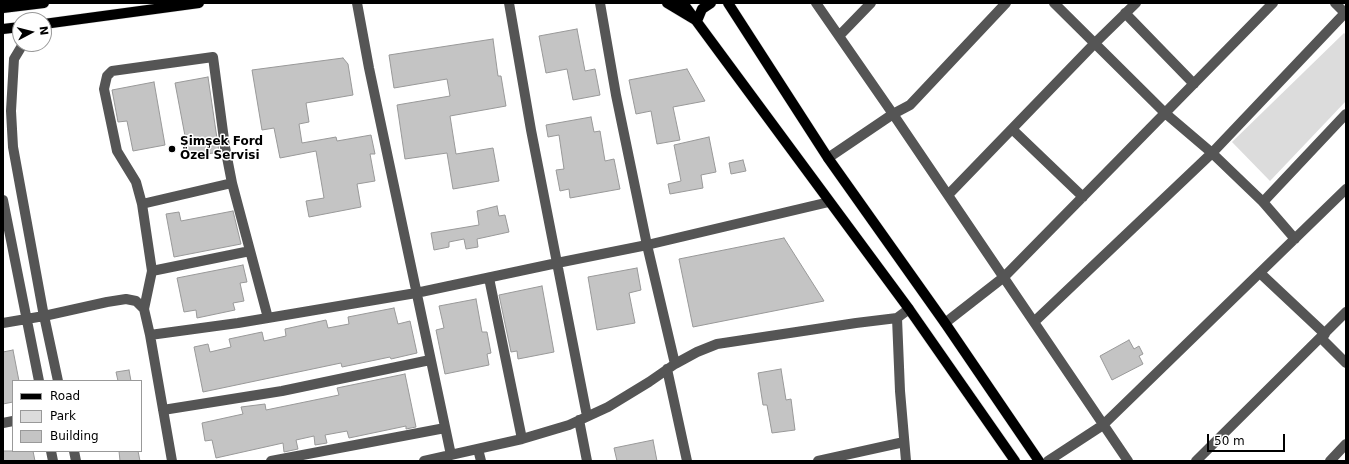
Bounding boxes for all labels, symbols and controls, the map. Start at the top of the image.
north arrow [12,12,52,52]
text: N [36,25,50,36]
place label: Şimşek Ford Özel Servisi [180,135,263,163]
marker: Şimşek Ford Özel Servisi [167,144,177,154]
legend [12,380,142,452]
text: Road [50,389,80,403]
text: Park [50,409,76,423]
scale bar [1209,426,1287,452]
text: Building [50,429,99,443]
text: 50 m [1214,434,1245,448]

